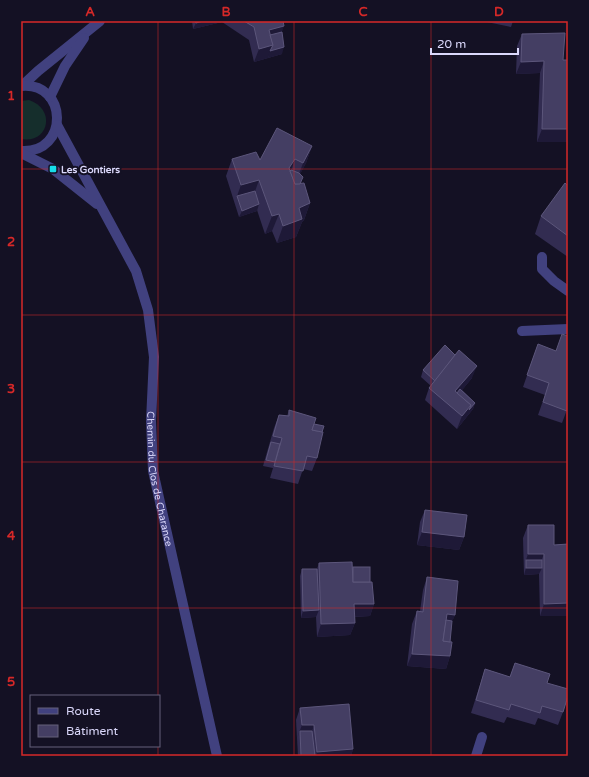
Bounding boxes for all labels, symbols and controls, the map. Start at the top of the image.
text: A [85,4,95,20]
text: B [221,4,231,20]
text: C [358,4,368,20]
text: D [494,4,504,20]
scale bar [431,30,518,56]
text: 20 m [437,37,466,51]
text: 1 [7,88,15,104]
marker: Les Gontiers [48,164,58,174]
place label: Les Gontiers [61,164,120,176]
text: 2 [7,234,15,250]
text: 3 [7,381,15,397]
street label: Chemin du Clos de Charance [144,411,175,548]
text: 4 [7,528,16,544]
text: 5 [7,674,15,690]
legend [30,695,160,747]
text: Route [66,704,101,718]
text: Bâtiment [66,724,118,738]

